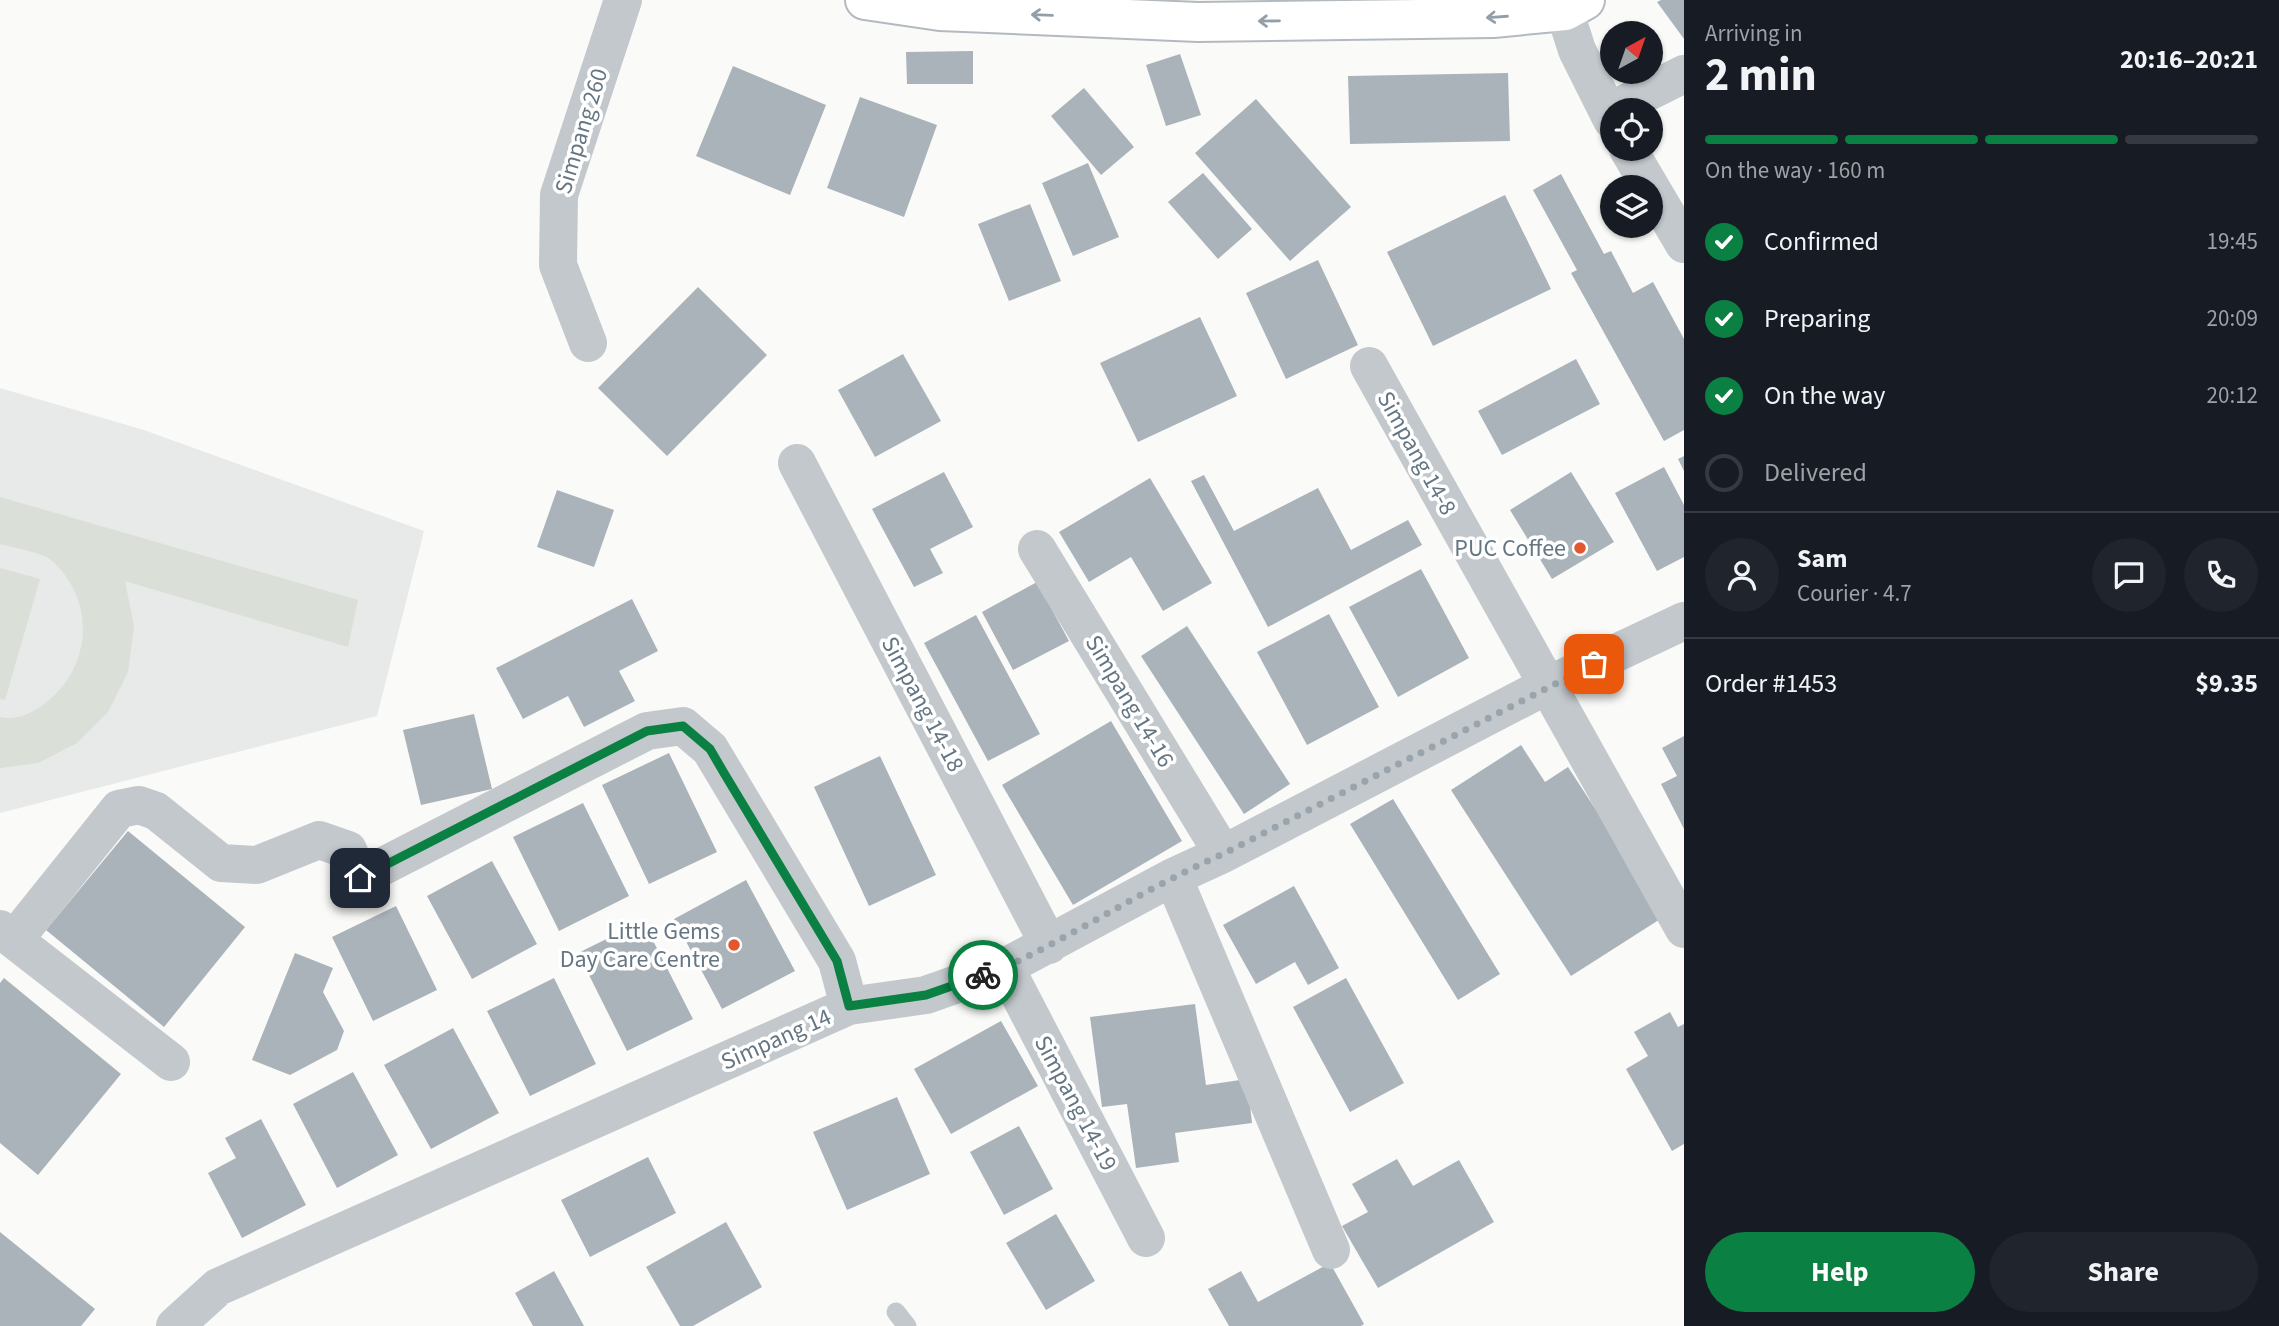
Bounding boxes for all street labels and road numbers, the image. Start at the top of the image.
street label: Simpang 260 [546,64,617,198]
street label: Simpang 14-8 [1368,385,1465,522]
street label: Simpang 14-16 [1076,628,1183,774]
street label: Simpang 14-18 [872,630,973,778]
street label: Simpang 14 [715,1000,837,1079]
street label: Simpang 14-19 [1025,1029,1126,1177]

